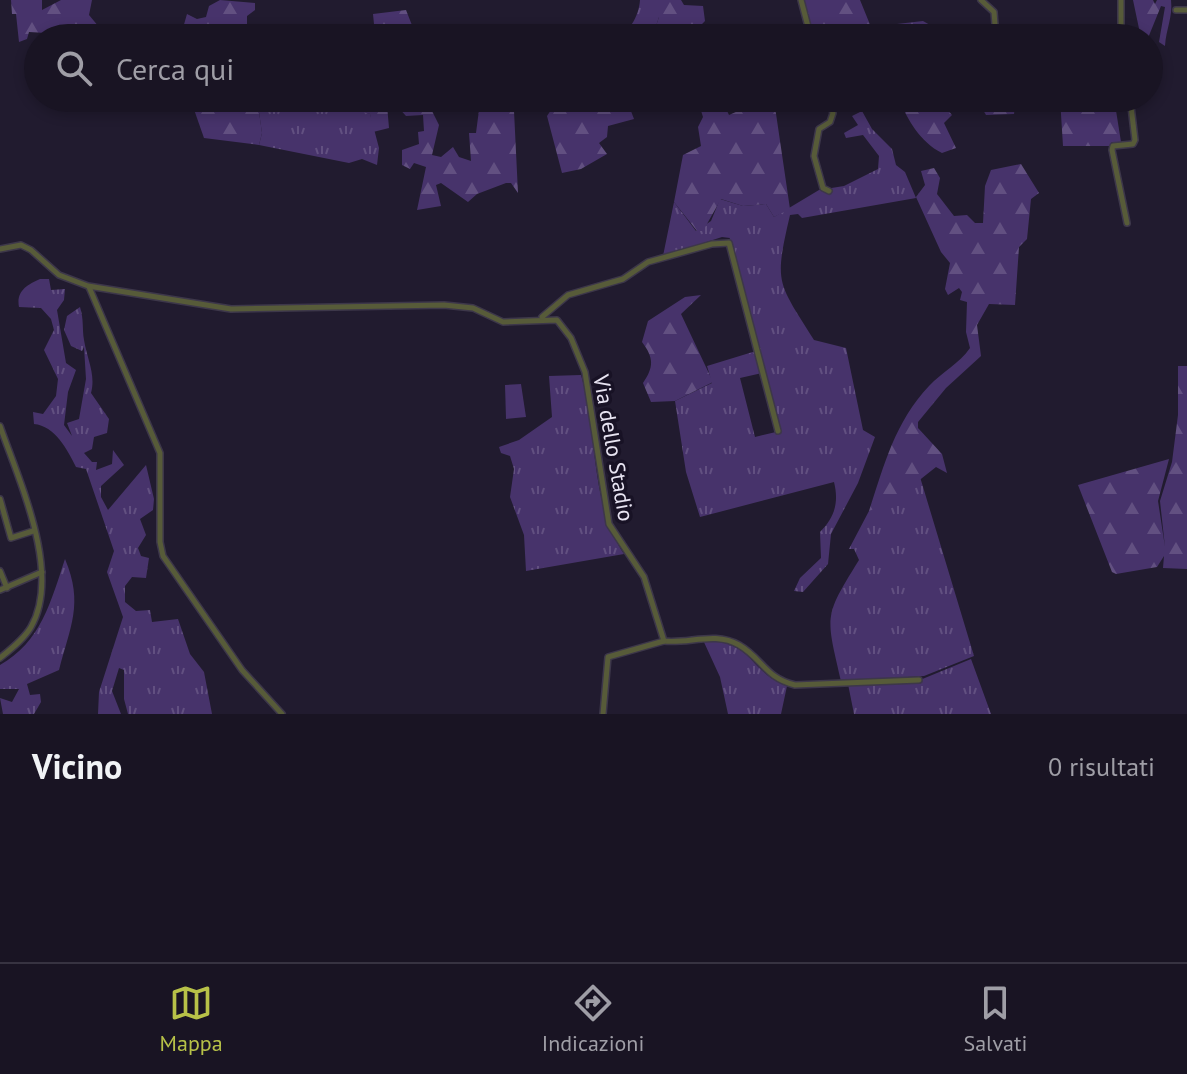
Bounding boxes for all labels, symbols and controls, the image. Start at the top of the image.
search box [24,24,1163,112]
icon: search [52,46,96,90]
text: Cerca qui [116,49,234,88]
street label: Via dello Stadio [587,372,641,523]
text: Vicino [32,744,122,788]
text: 0 risultati [1048,750,1155,783]
tab: Mappa [160,981,223,1057]
tab: Indicazioni [542,981,644,1057]
tab: Salvati [964,981,1027,1057]

